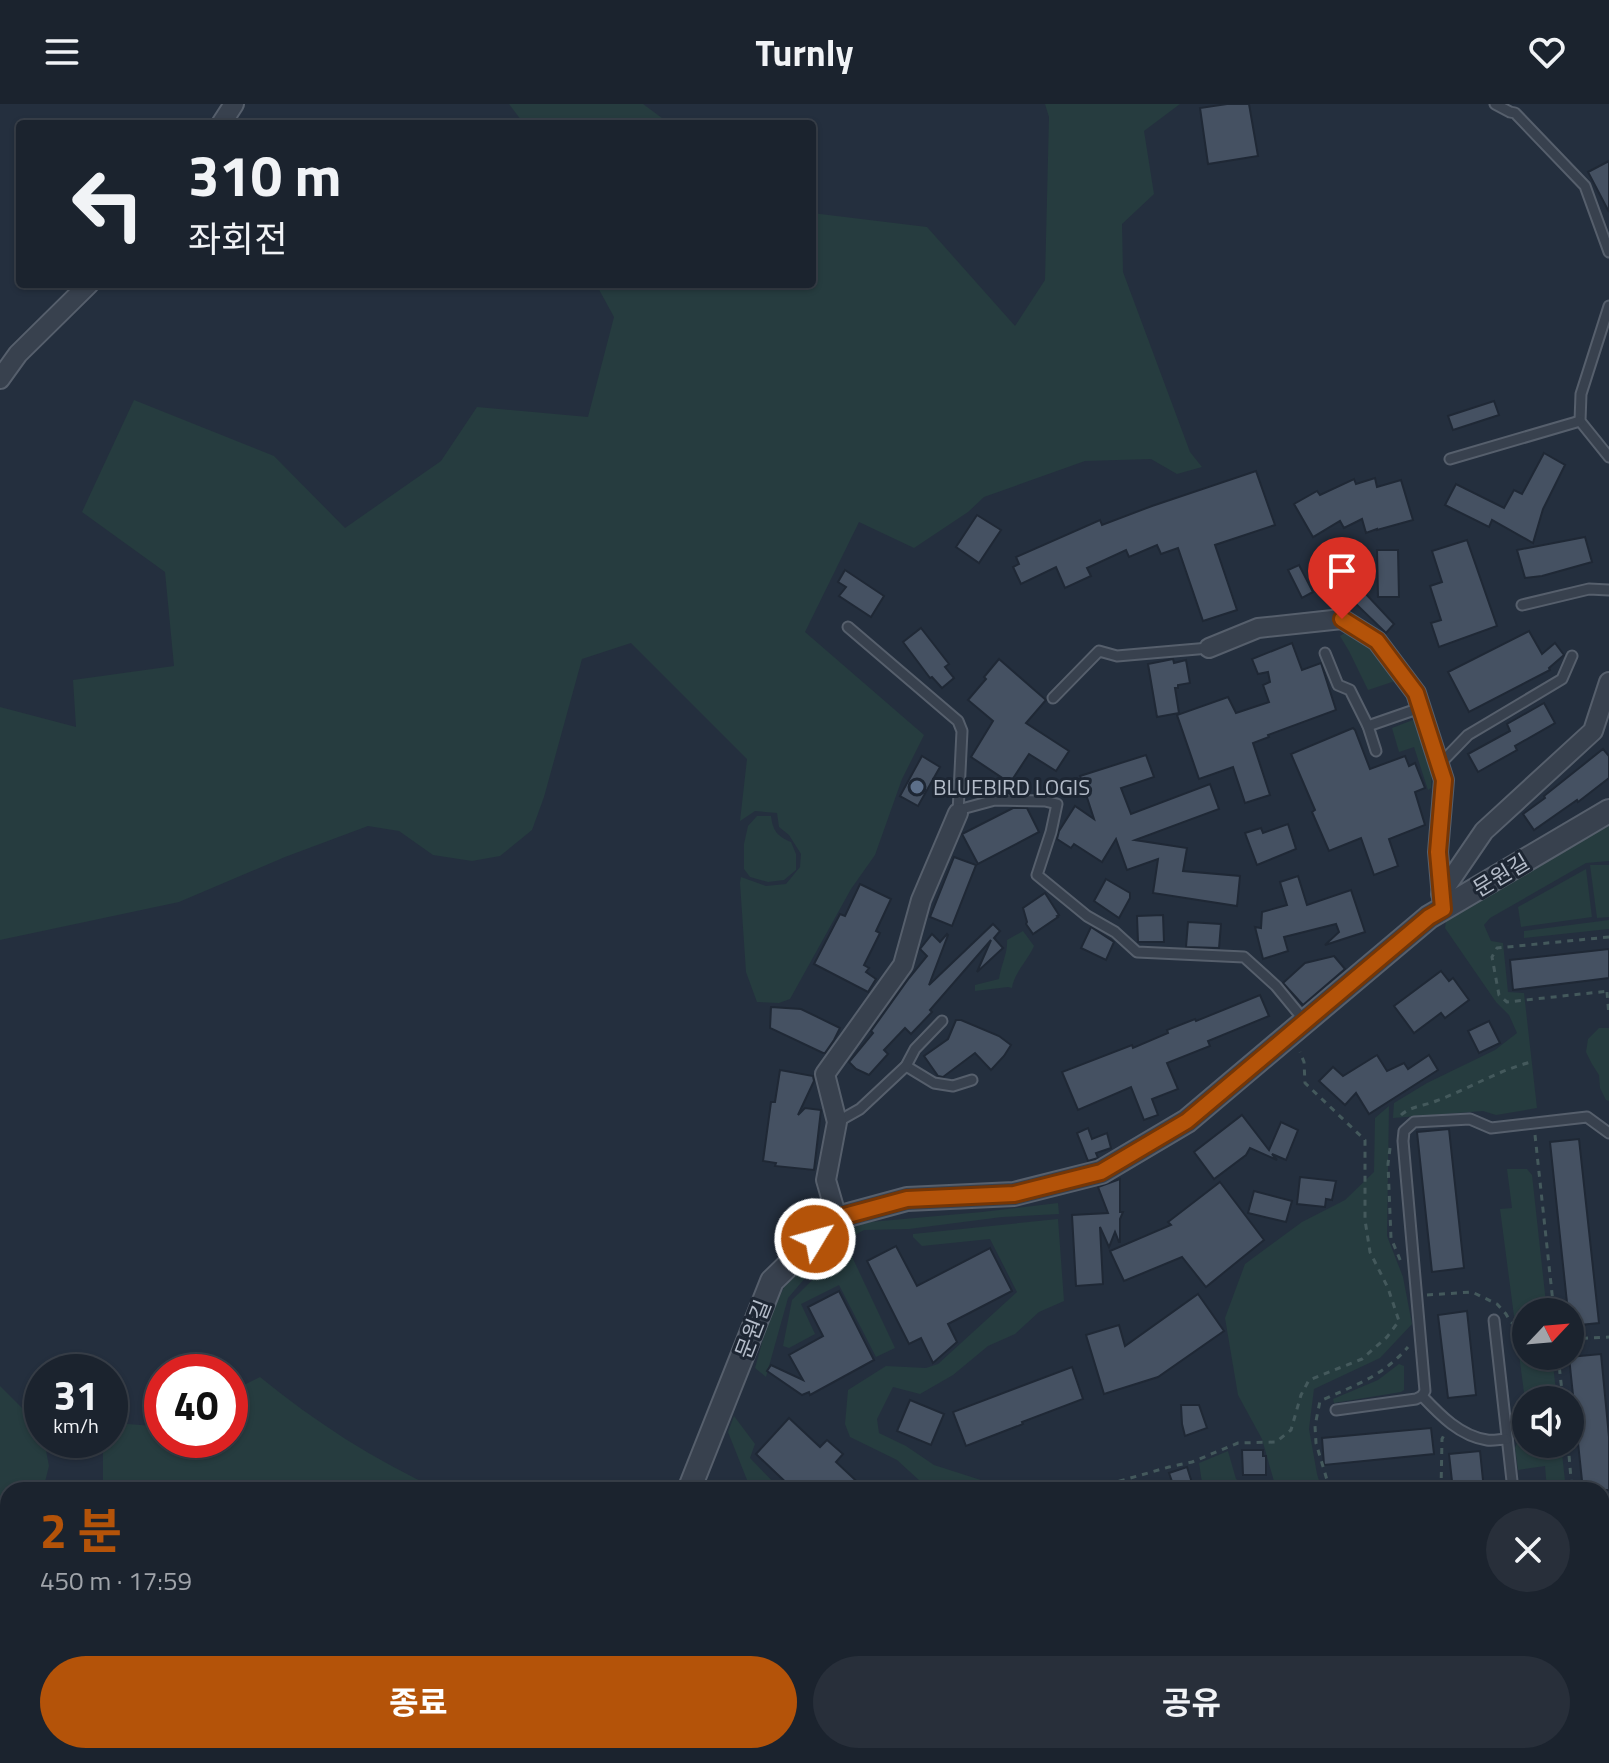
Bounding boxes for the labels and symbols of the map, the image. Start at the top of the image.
pin [1308,537,1376,619]
place label: BLUEBIRD LOGIS [933,770,1090,804]
marker: BLUEBIRD LOGIS [908,778,926,796]
street label: 문원길 [1466,845,1536,905]
position arrow [773,1197,857,1281]
street label: 문원길 [726,1295,780,1363]
north arrow [1512,1298,1584,1370]
speed limit sign: 40 [144,1354,248,1458]

